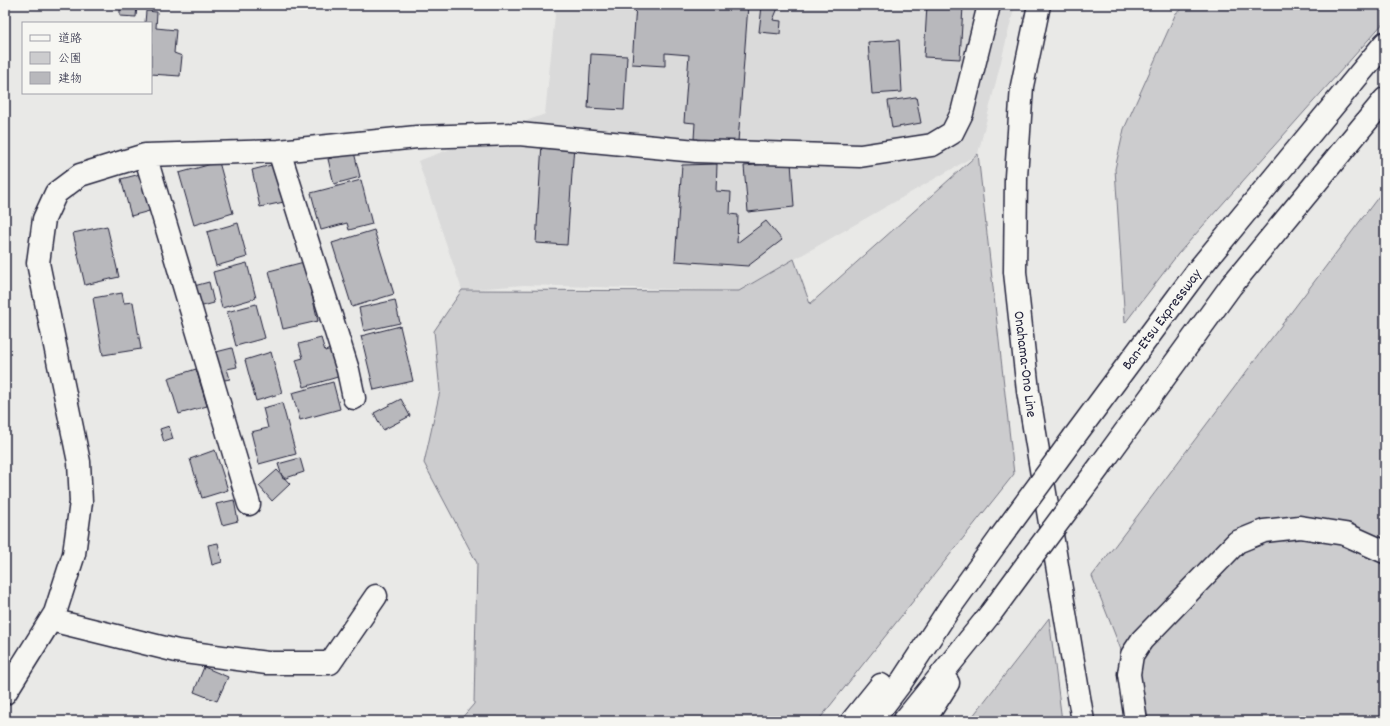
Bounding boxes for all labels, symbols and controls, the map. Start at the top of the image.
legend [22,22,152,94]
text: 道路 [58,31,82,48]
text: 公園 [58,51,82,68]
text: 建物 [58,71,82,88]
street label: Ban-Etsu Expressway [1117,264,1209,375]
street label: Onahama-Ono Line [1007,310,1042,419]

